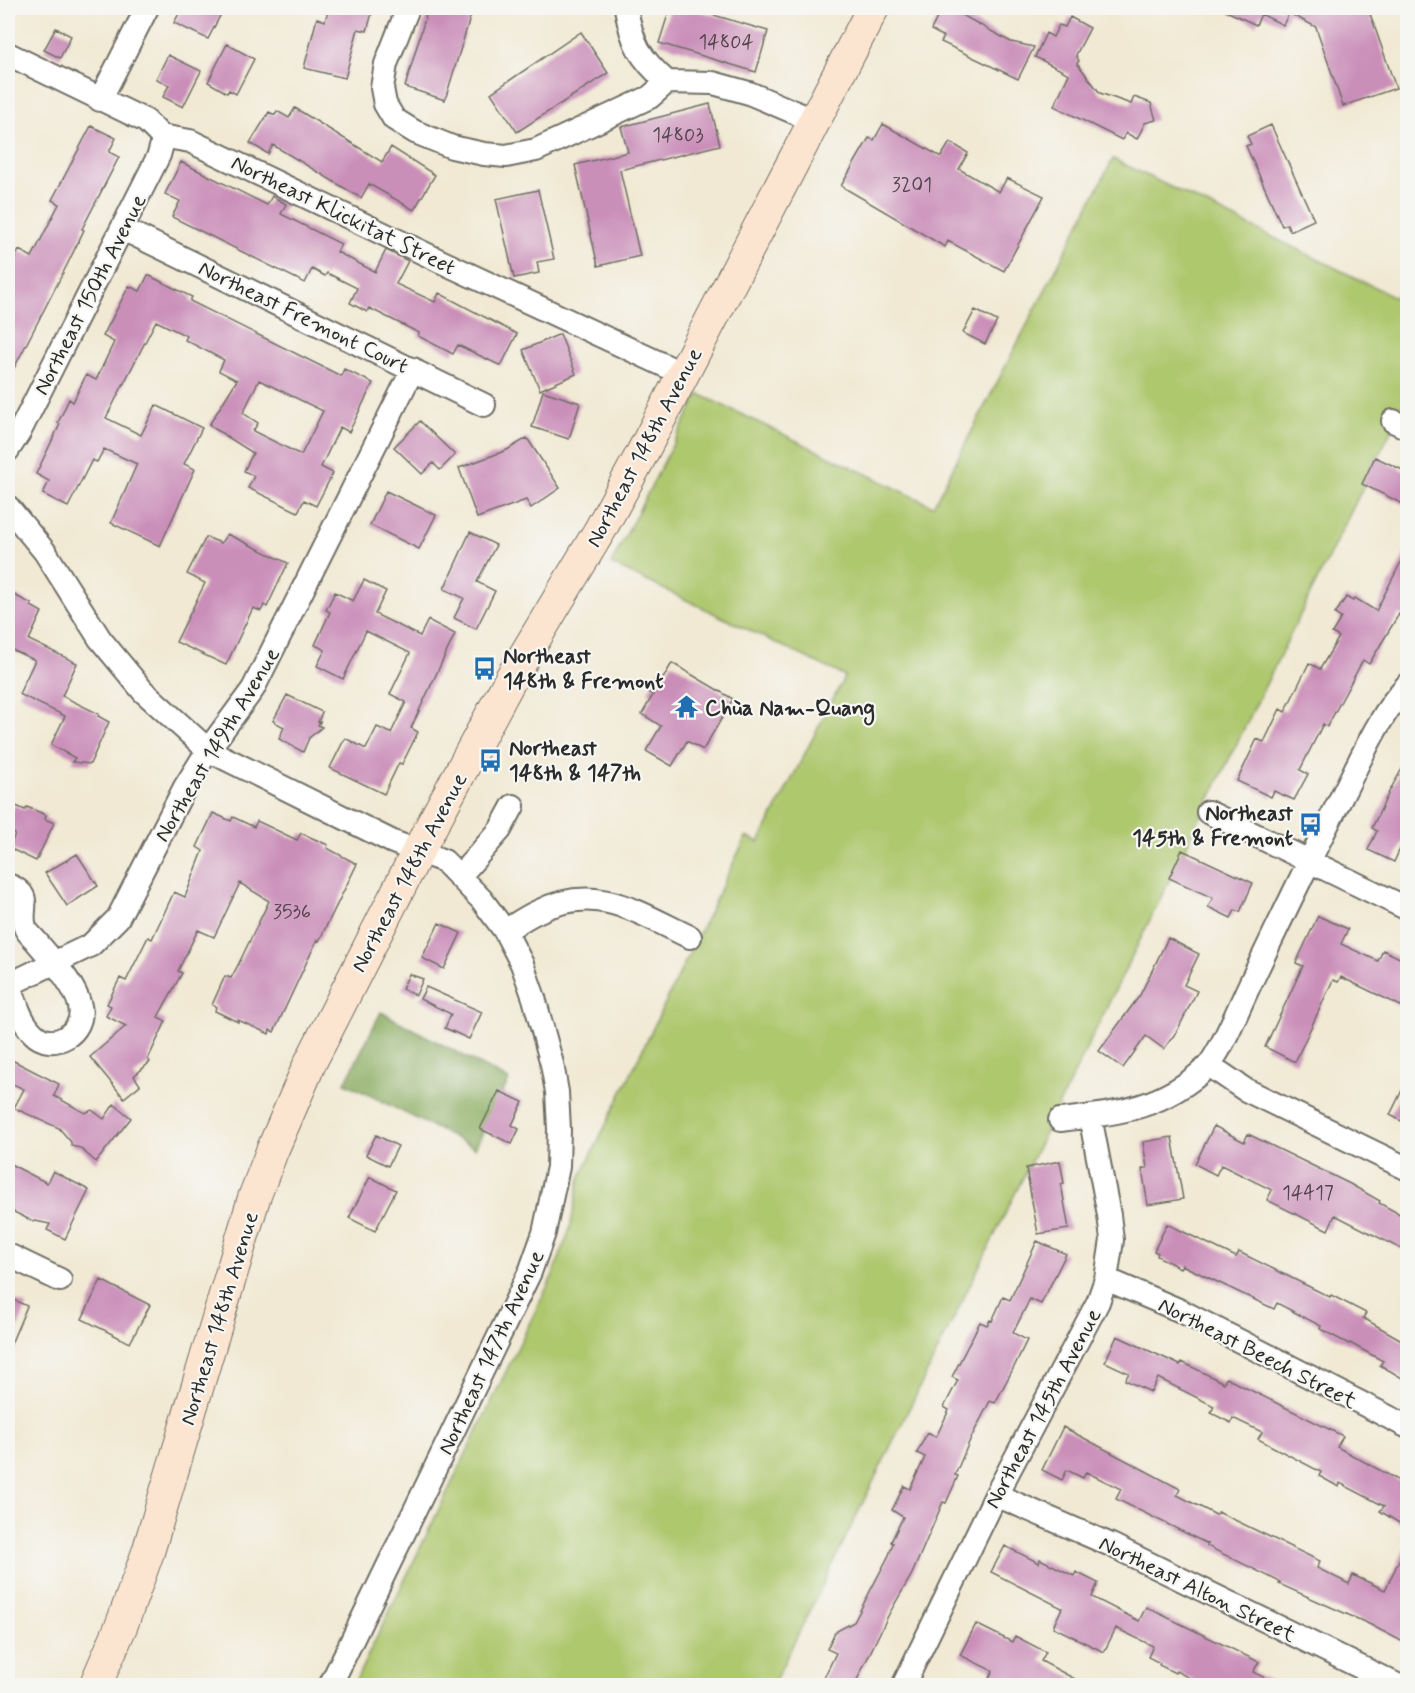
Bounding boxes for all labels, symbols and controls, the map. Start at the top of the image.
house number: 14804 [698,29,754,56]
house number: 14803 [652,122,704,149]
street label: Northeast Klickitat Street [226,149,460,282]
house number: 3201 [892,172,932,199]
street label: Northeast 150th Avenue [28,190,154,400]
street label: Northeast Fremont Court [193,255,413,381]
street label: Northeast 148th Avenue [580,343,709,553]
street label: Northeast 149th Avenue [149,643,287,847]
place label: Northeast 148th & Fremont [503,643,663,696]
bus stop icon: Northeast 148th & Fremont [472,655,498,681]
temple icon: Chùa Nam-Quang [674,694,700,720]
place label: Chùa Nam-Quang [705,695,875,726]
place label: Northeast 148th & 147th [509,735,641,788]
bus stop icon: Northeast 148th & 147th [478,747,504,773]
street label: Northeast 148th Avenue [345,768,474,978]
place label: Northeast 145th & Fremont [1132,800,1294,853]
bus stop icon: Northeast 145th & Fremont [1298,812,1324,838]
house number: 3536 [273,899,311,926]
house number: 14417 [1282,1180,1334,1207]
street label: Northeast 148th Avenue [174,1208,266,1429]
street label: Northeast 147th Avenue [432,1246,552,1460]
street label: Northeast Beech Street [1153,1292,1361,1416]
street label: Northeast 145th Avenue [979,1304,1108,1514]
street label: Northeast Alton Street [1094,1530,1300,1650]

